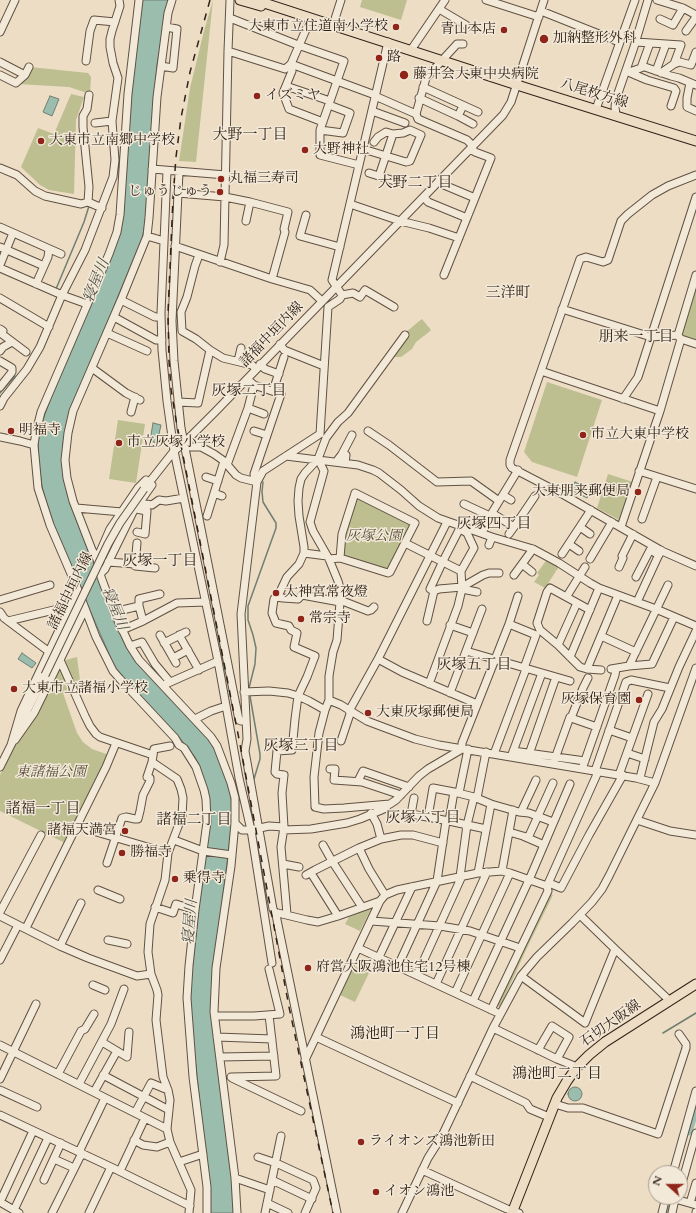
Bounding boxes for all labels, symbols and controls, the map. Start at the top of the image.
place label: 大東市立住道南小学校 [248,19,388,35]
marker: 大東市立住道南小学校 [391,22,401,32]
place label: 青山本店 [440,22,496,38]
marker: 青山本店 [499,25,509,35]
place label: 加納整形外科 [553,31,637,47]
marker: 加納整形外科 [538,33,550,45]
place label: 路 [387,50,401,66]
marker: 路 [374,53,384,63]
place label: 藤井会大東中央病院 [413,67,539,83]
marker: 藤井会大東中央病院 [398,69,410,81]
street label: 八尾枚方線 [558,76,630,112]
place label: イズミヤ [265,88,321,104]
marker: イズミヤ [252,91,262,101]
district label: 大野一丁目 [213,127,287,145]
place label: 大東市立南郷中学校 [49,133,175,149]
marker: 大東市立南郷中学校 [36,136,46,146]
place label: 大野神社 [313,142,369,158]
marker: 大野神社 [300,145,310,155]
place label: 丸福三寿司 [229,171,299,187]
marker: 丸福三寿司 [216,174,226,184]
district label: 大野二丁目 [378,175,452,193]
place label: じゅうじゅう [128,184,212,200]
marker: じゅうじゅう [215,187,225,197]
water label: 寝屋川 [80,257,114,305]
district label: 三洋町 [486,285,530,303]
street label: 諸福中垣内線 [237,299,307,371]
district label: 朋来一丁目 [599,329,673,347]
district label: 灰塚二丁目 [212,383,286,401]
place label: 明福寺 [19,423,61,439]
marker: 明福寺 [6,426,16,436]
place label: 市立大東中学校 [591,427,689,443]
marker: 市立大東中学校 [578,430,588,440]
place label: 市立灰塚小学校 [127,435,225,451]
marker: 市立灰塚小学校 [114,438,124,448]
place label: 大東朋来郵便局 [532,484,630,500]
marker: 大東朋来郵便局 [633,487,643,497]
district label: 灰塚四丁目 [457,516,531,534]
park label: 灰塚公園 [346,529,402,545]
street label: 諸福中垣内線 [45,550,97,632]
district label: 灰塚一丁目 [123,553,197,571]
water label: 寝屋川 [97,585,131,633]
place label: 太神宮常夜燈 [284,585,368,601]
marker: 太神宮常夜燈 [271,588,281,598]
place label: 常宗寺 [309,611,351,627]
marker: 常宗寺 [296,614,306,624]
district label: 灰塚五丁目 [437,657,511,675]
place label: 大東市立諸福小学校 [22,681,148,697]
marker: 大東市立諸福小学校 [9,684,19,694]
place label: 灰塚保育園 [561,692,631,708]
marker: 灰塚保育園 [634,695,644,705]
place label: 大東灰塚郵便局 [376,705,474,721]
marker: 大東灰塚郵便局 [363,708,373,718]
district label: 灰塚三丁目 [264,738,338,756]
park label: 東諸福公園 [16,765,86,781]
district label: 諸福一丁目 [6,801,80,819]
district label: 灰塚六丁目 [386,810,460,828]
district label: 諸福二丁目 [157,812,231,830]
place label: 諸福天満宮 [47,823,117,839]
marker: 諸福天満宮 [120,826,130,836]
place label: 勝福寺 [130,845,172,861]
marker: 勝福寺 [117,848,127,858]
place label: 乗得寺 [183,871,225,887]
marker: 乗得寺 [170,874,180,884]
water label: 寝屋川 [180,899,202,945]
place label: 府営大阪鴻池住宅12号棟 [316,960,470,976]
marker: 府営大阪鴻池住宅12号棟 [303,963,313,973]
street label: 石切大阪線 [578,997,644,1051]
district label: 鴻池町一丁目 [350,1026,440,1044]
district label: 鴻池町二丁目 [512,1066,602,1084]
place label: ライオンズ鴻池新田 [369,1134,495,1150]
marker: ライオンズ鴻池新田 [356,1137,366,1147]
north arrow [648,1165,688,1205]
text: N [649,1174,666,1188]
place label: イオン鴻池 [384,1184,454,1200]
marker: イオン鴻池 [371,1187,381,1197]

